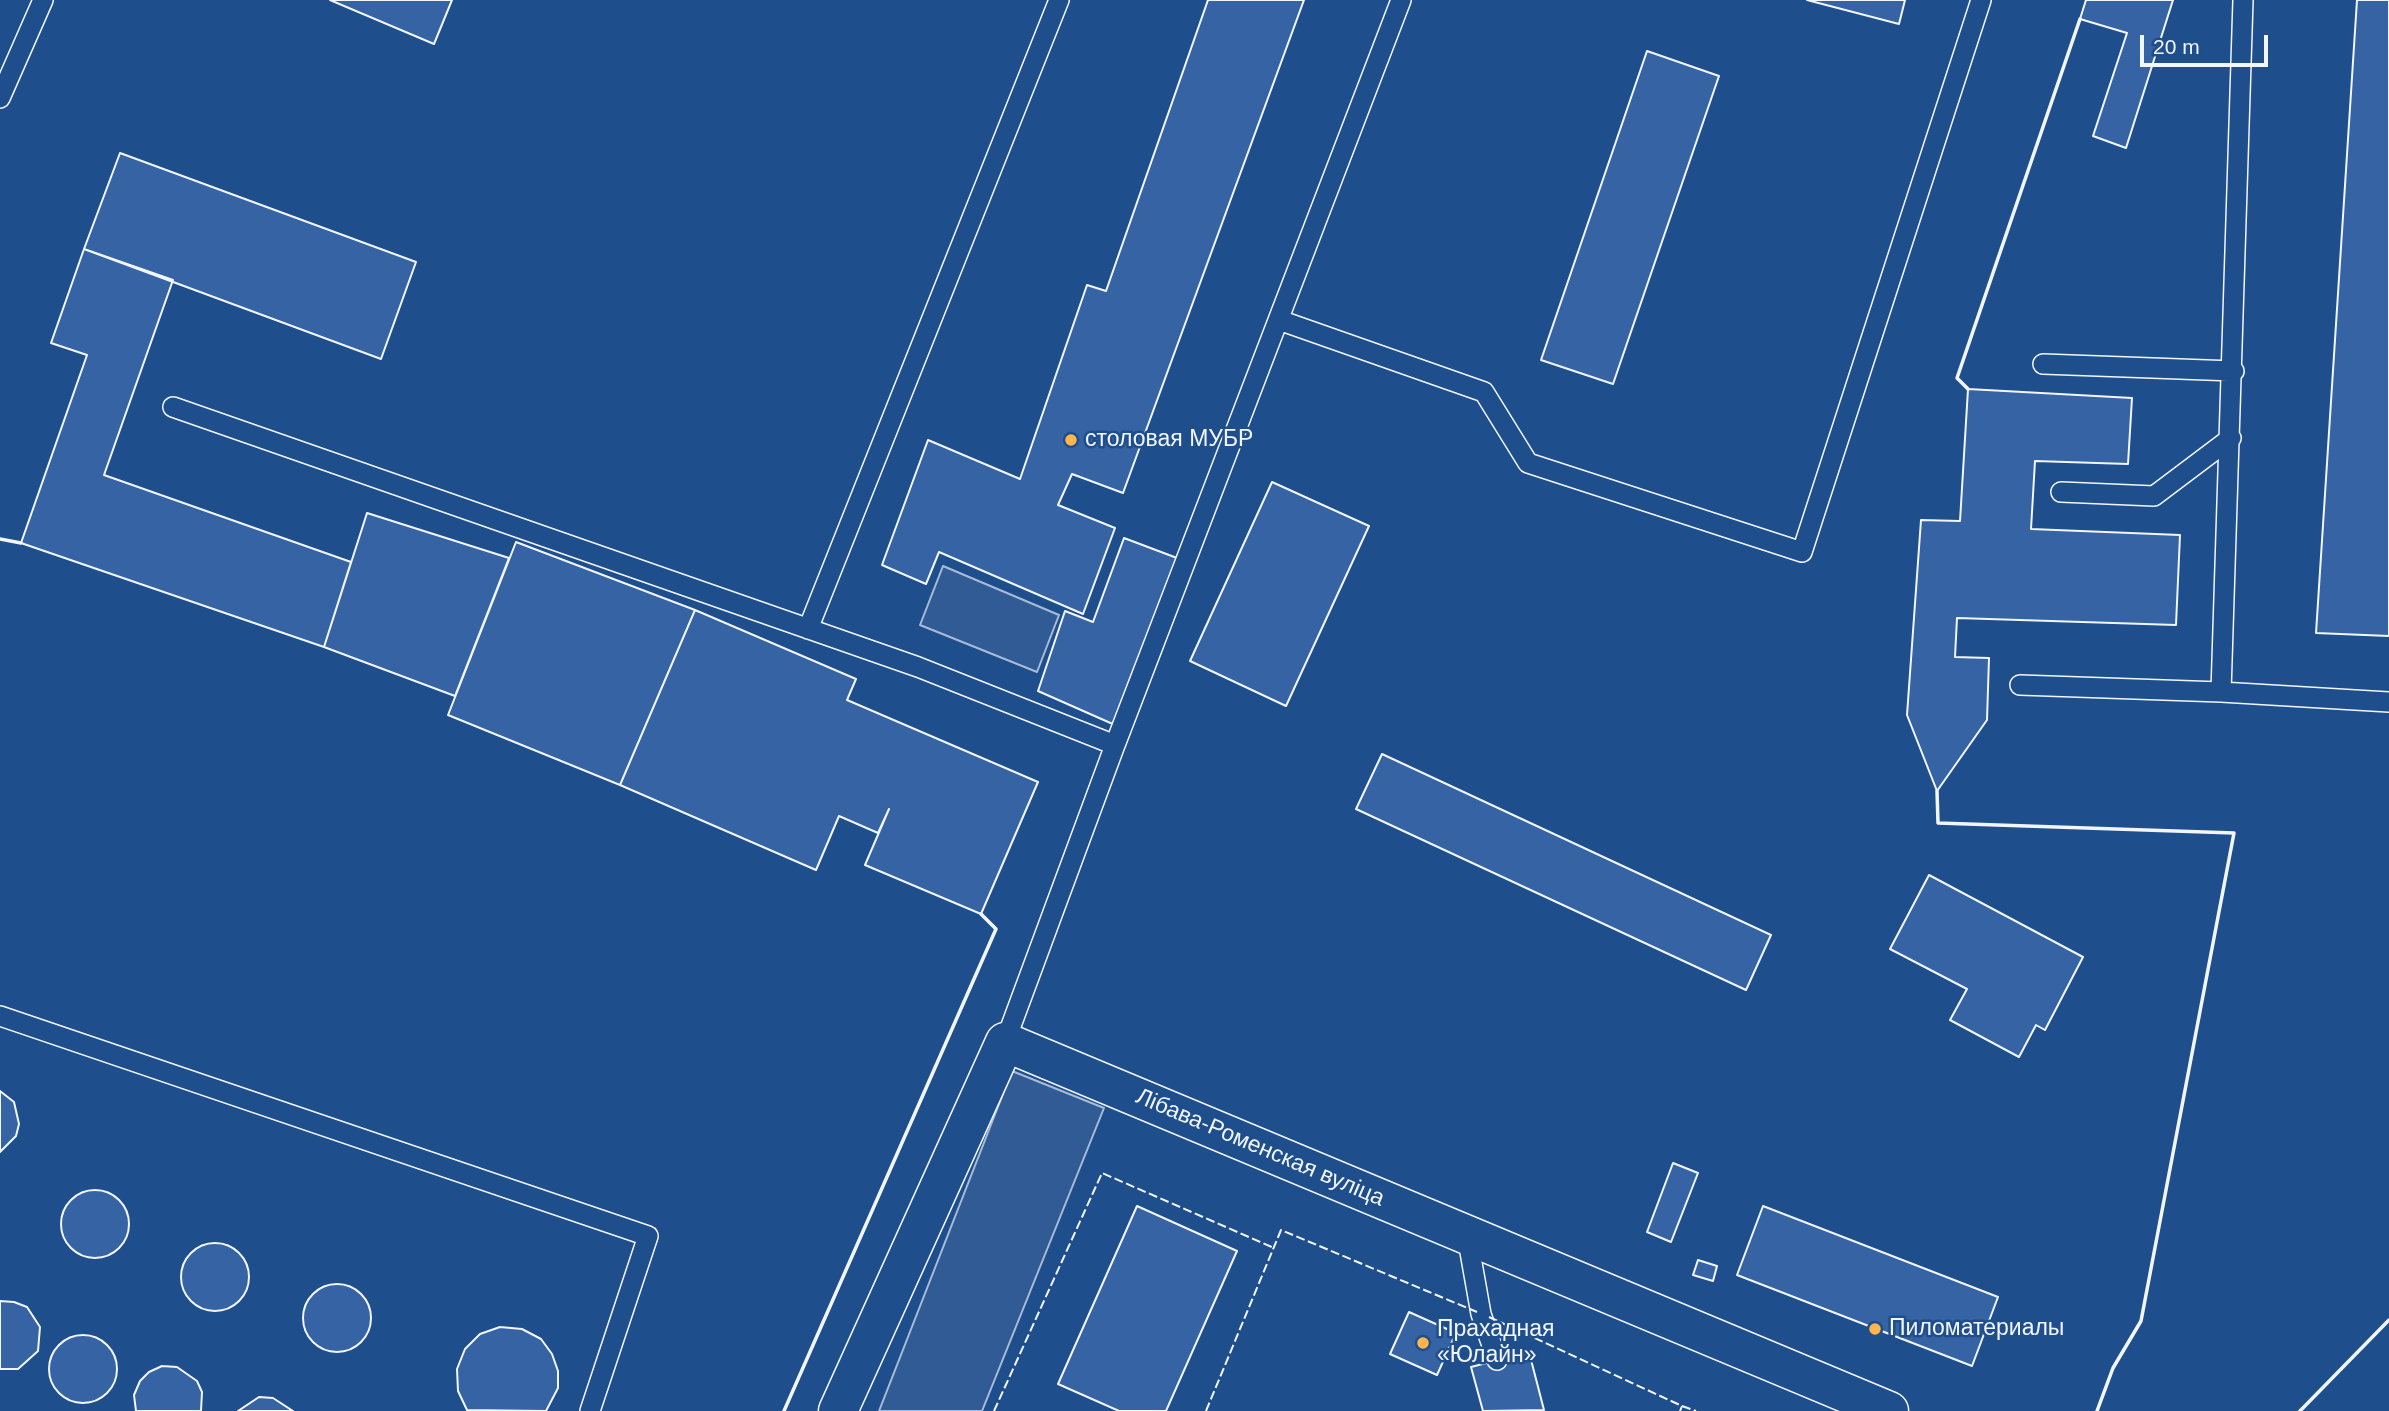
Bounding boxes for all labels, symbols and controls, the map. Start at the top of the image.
scale bar [2144,21,2272,65]
text: 20 m [2153,35,2200,58]
place label: столовая МУБР [1085,426,1253,454]
marker: столовая МУБР [1063,432,1079,448]
street label: Лібава-Роменская вуліца [1132,1083,1388,1213]
place label: Пиломатериалы [1889,1315,2064,1343]
place label: Прахадная «Юлайн» [1437,1316,1555,1370]
marker: Пиломатериалы [1867,1321,1883,1337]
marker: Прахадная «Юлайн» [1415,1335,1431,1351]

